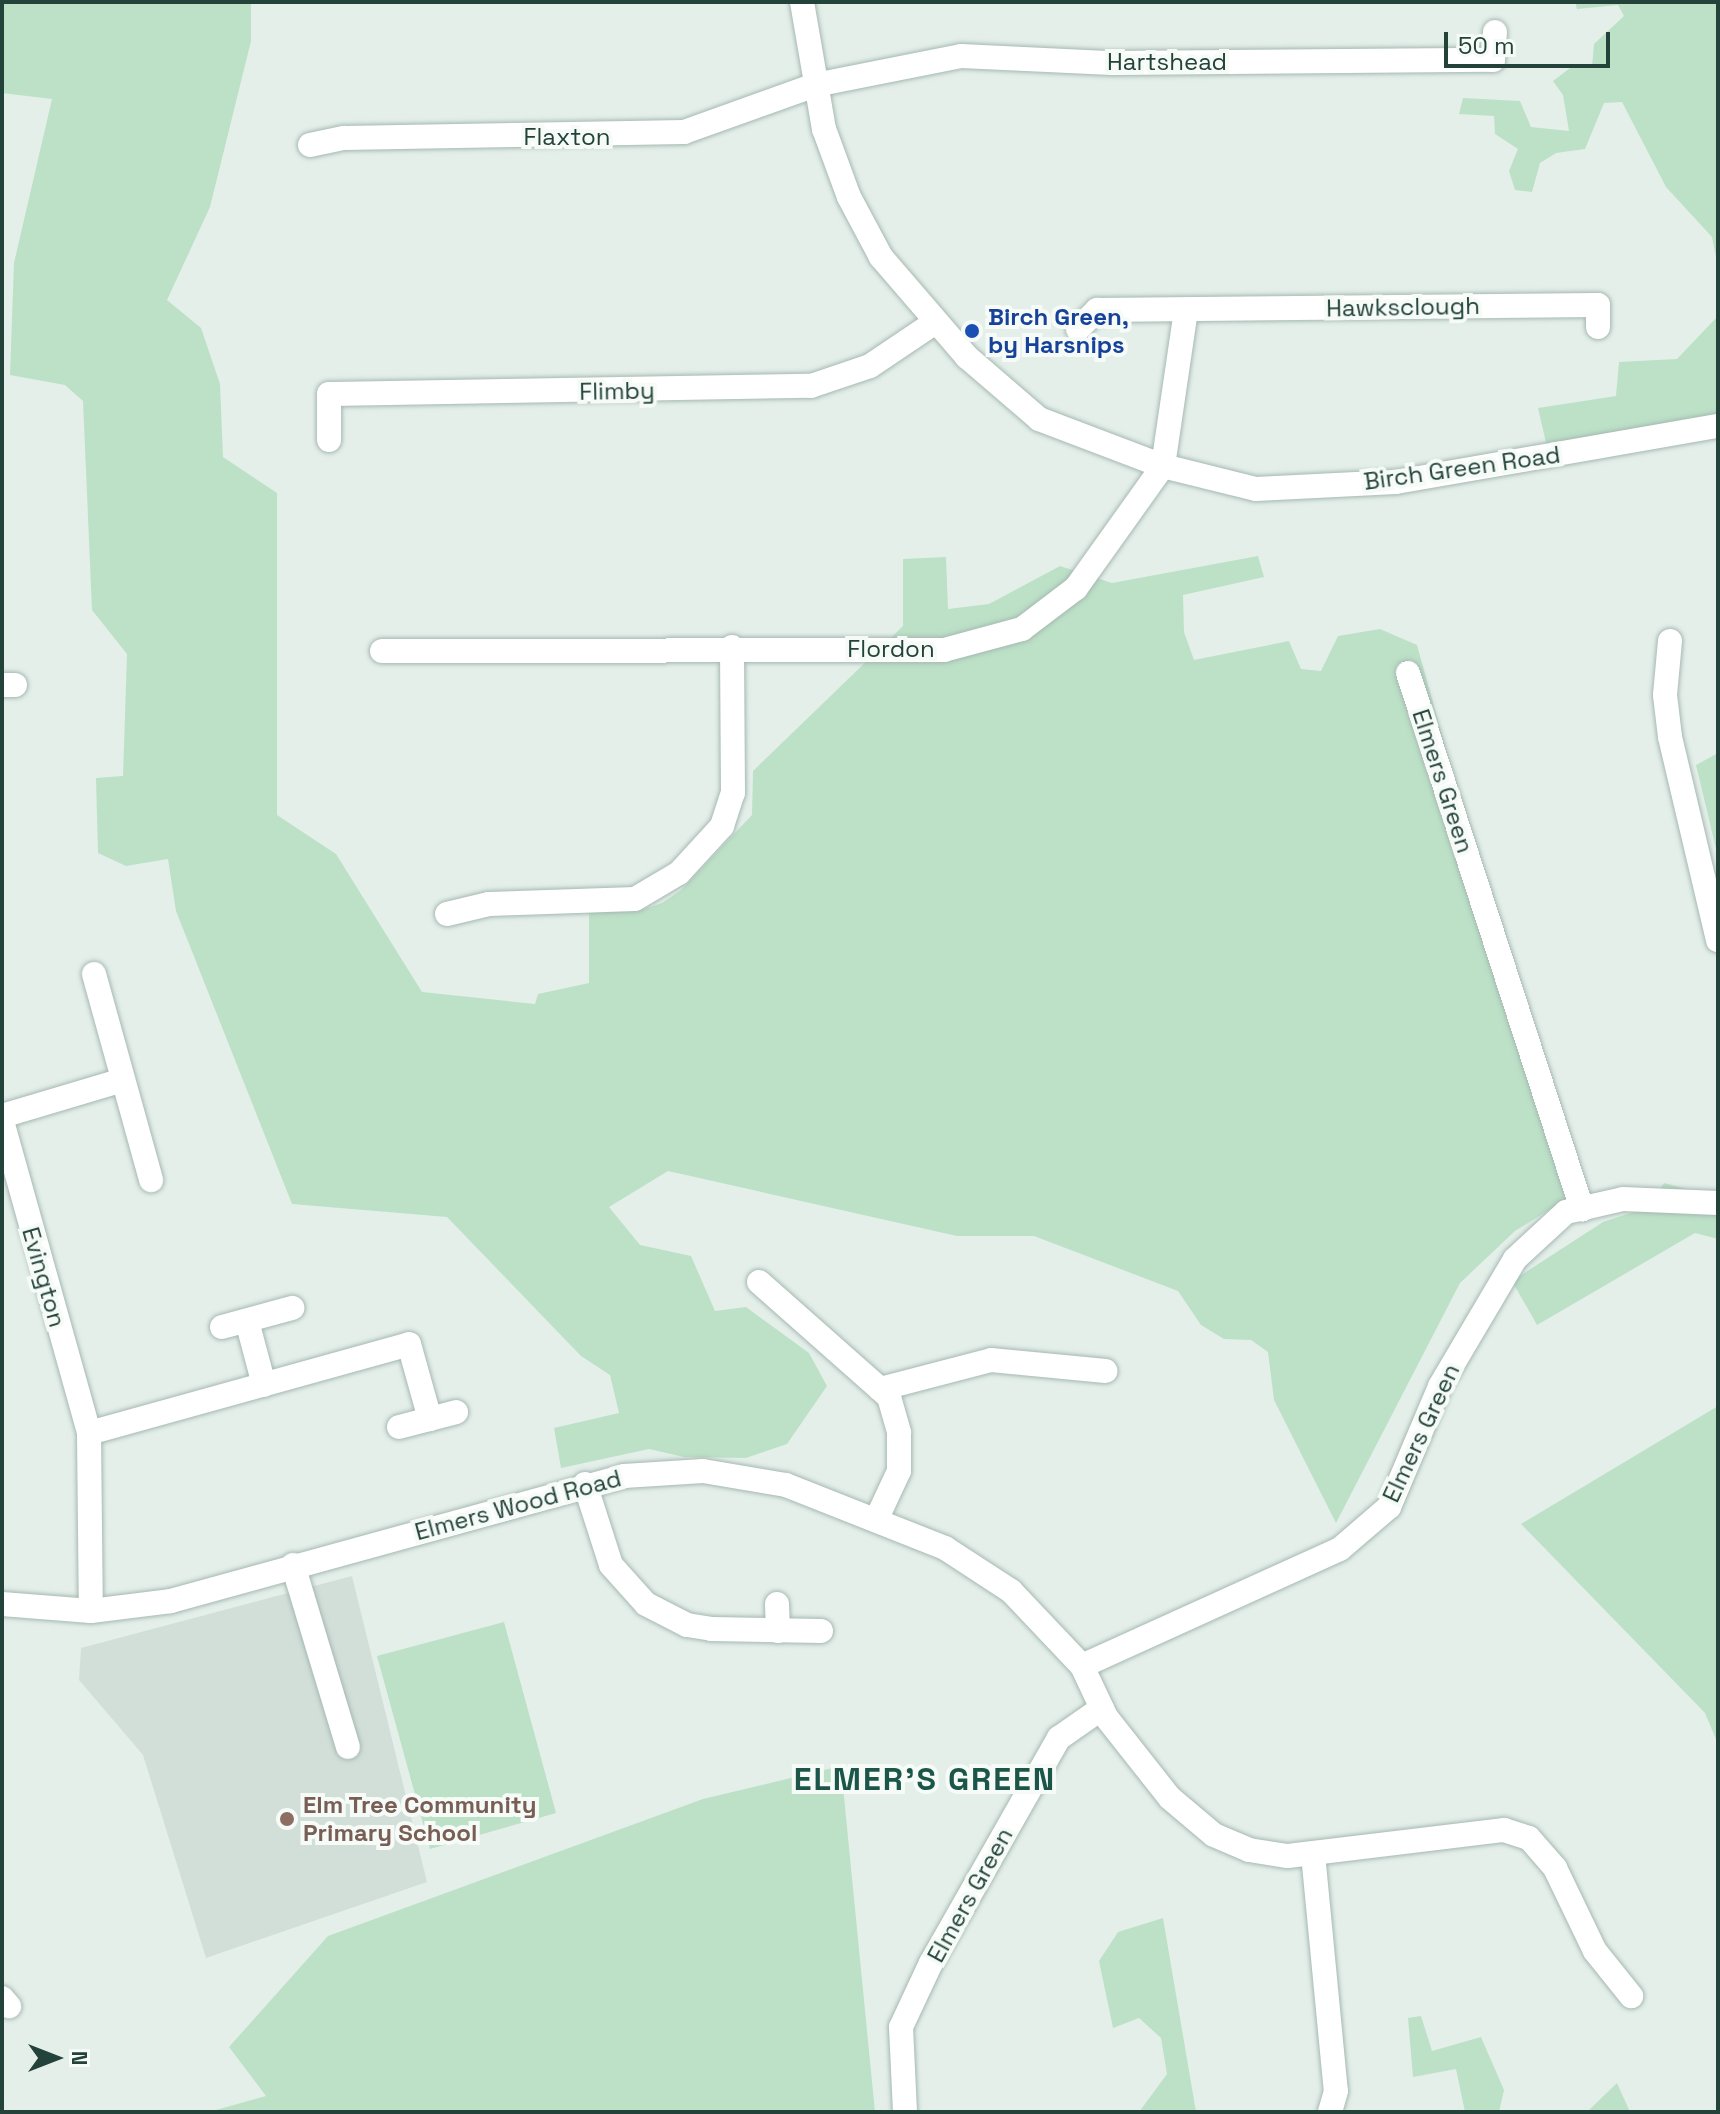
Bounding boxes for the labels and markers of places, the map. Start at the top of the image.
place label: Birch Green, by Harsnips [988,303,1129,359]
marker: Birch Green, by Harsnips [963,322,981,340]
place label: Elm Tree Community Primary School [303,1791,537,1847]
marker: Elm Tree Community Primary School [278,1810,296,1828]

